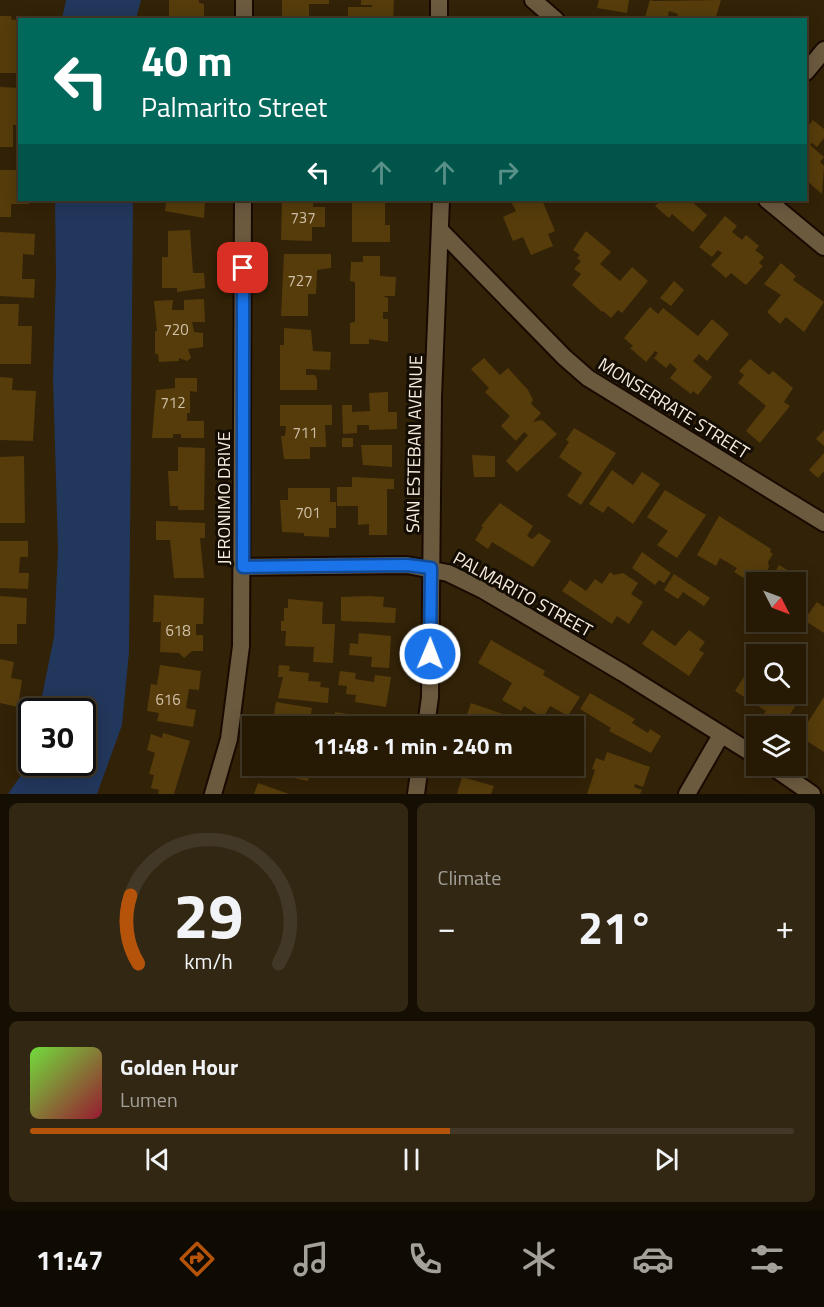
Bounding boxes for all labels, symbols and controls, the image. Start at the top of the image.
text: 40 m [141,28,233,92]
icon: left [42,42,120,120]
text: Palmarito Street [141,86,327,127]
icon: left [302,156,335,189]
icon: ahead [365,156,398,189]
icon: ahead [428,156,461,189]
icon: right [491,156,524,189]
house number: 737 [290,206,316,229]
pin [217,242,268,293]
icon: arrive [226,251,259,284]
house number: 727 [287,269,313,292]
house number: 720 [163,318,189,341]
street label: MONSERRATE STREET [593,350,755,466]
street label: SAN ESTEBAN AVENUE [399,355,429,533]
house number: 712 [160,391,186,414]
house number: 711 [292,421,318,444]
street label: JERONIMO DRIVE [210,431,237,565]
house number: 701 [295,501,321,524]
street label: PALMARITO STREET [448,545,598,644]
north arrow [746,572,806,632]
map controls [746,572,806,776]
house number: 618 [165,619,191,642]
position arrow [398,622,462,686]
button: search [746,644,806,704]
house number: 616 [155,688,181,711]
speed limit sign: 30 [18,698,96,776]
button: layers [746,716,806,776]
text: 11:48 · 1 min · 240 m [313,729,513,763]
text: Climate [438,862,501,893]
text: 29 [173,867,243,962]
text: 21° [578,893,654,961]
text: − [438,902,456,952]
text: + [776,902,794,952]
text: km/h [184,946,233,978]
text: Golden Hour [120,1050,238,1084]
text: Lumen [120,1084,178,1115]
icon: previous [141,1143,174,1176]
icon: pause [395,1143,428,1176]
icon: next [650,1143,683,1176]
icon: directions [176,1238,218,1280]
icon: music [290,1238,332,1280]
icon: phone [404,1238,446,1280]
icon: climate [518,1238,560,1280]
icon: car [632,1238,674,1280]
icon: filters [746,1238,788,1280]
text: 11:47 [36,1239,103,1280]

